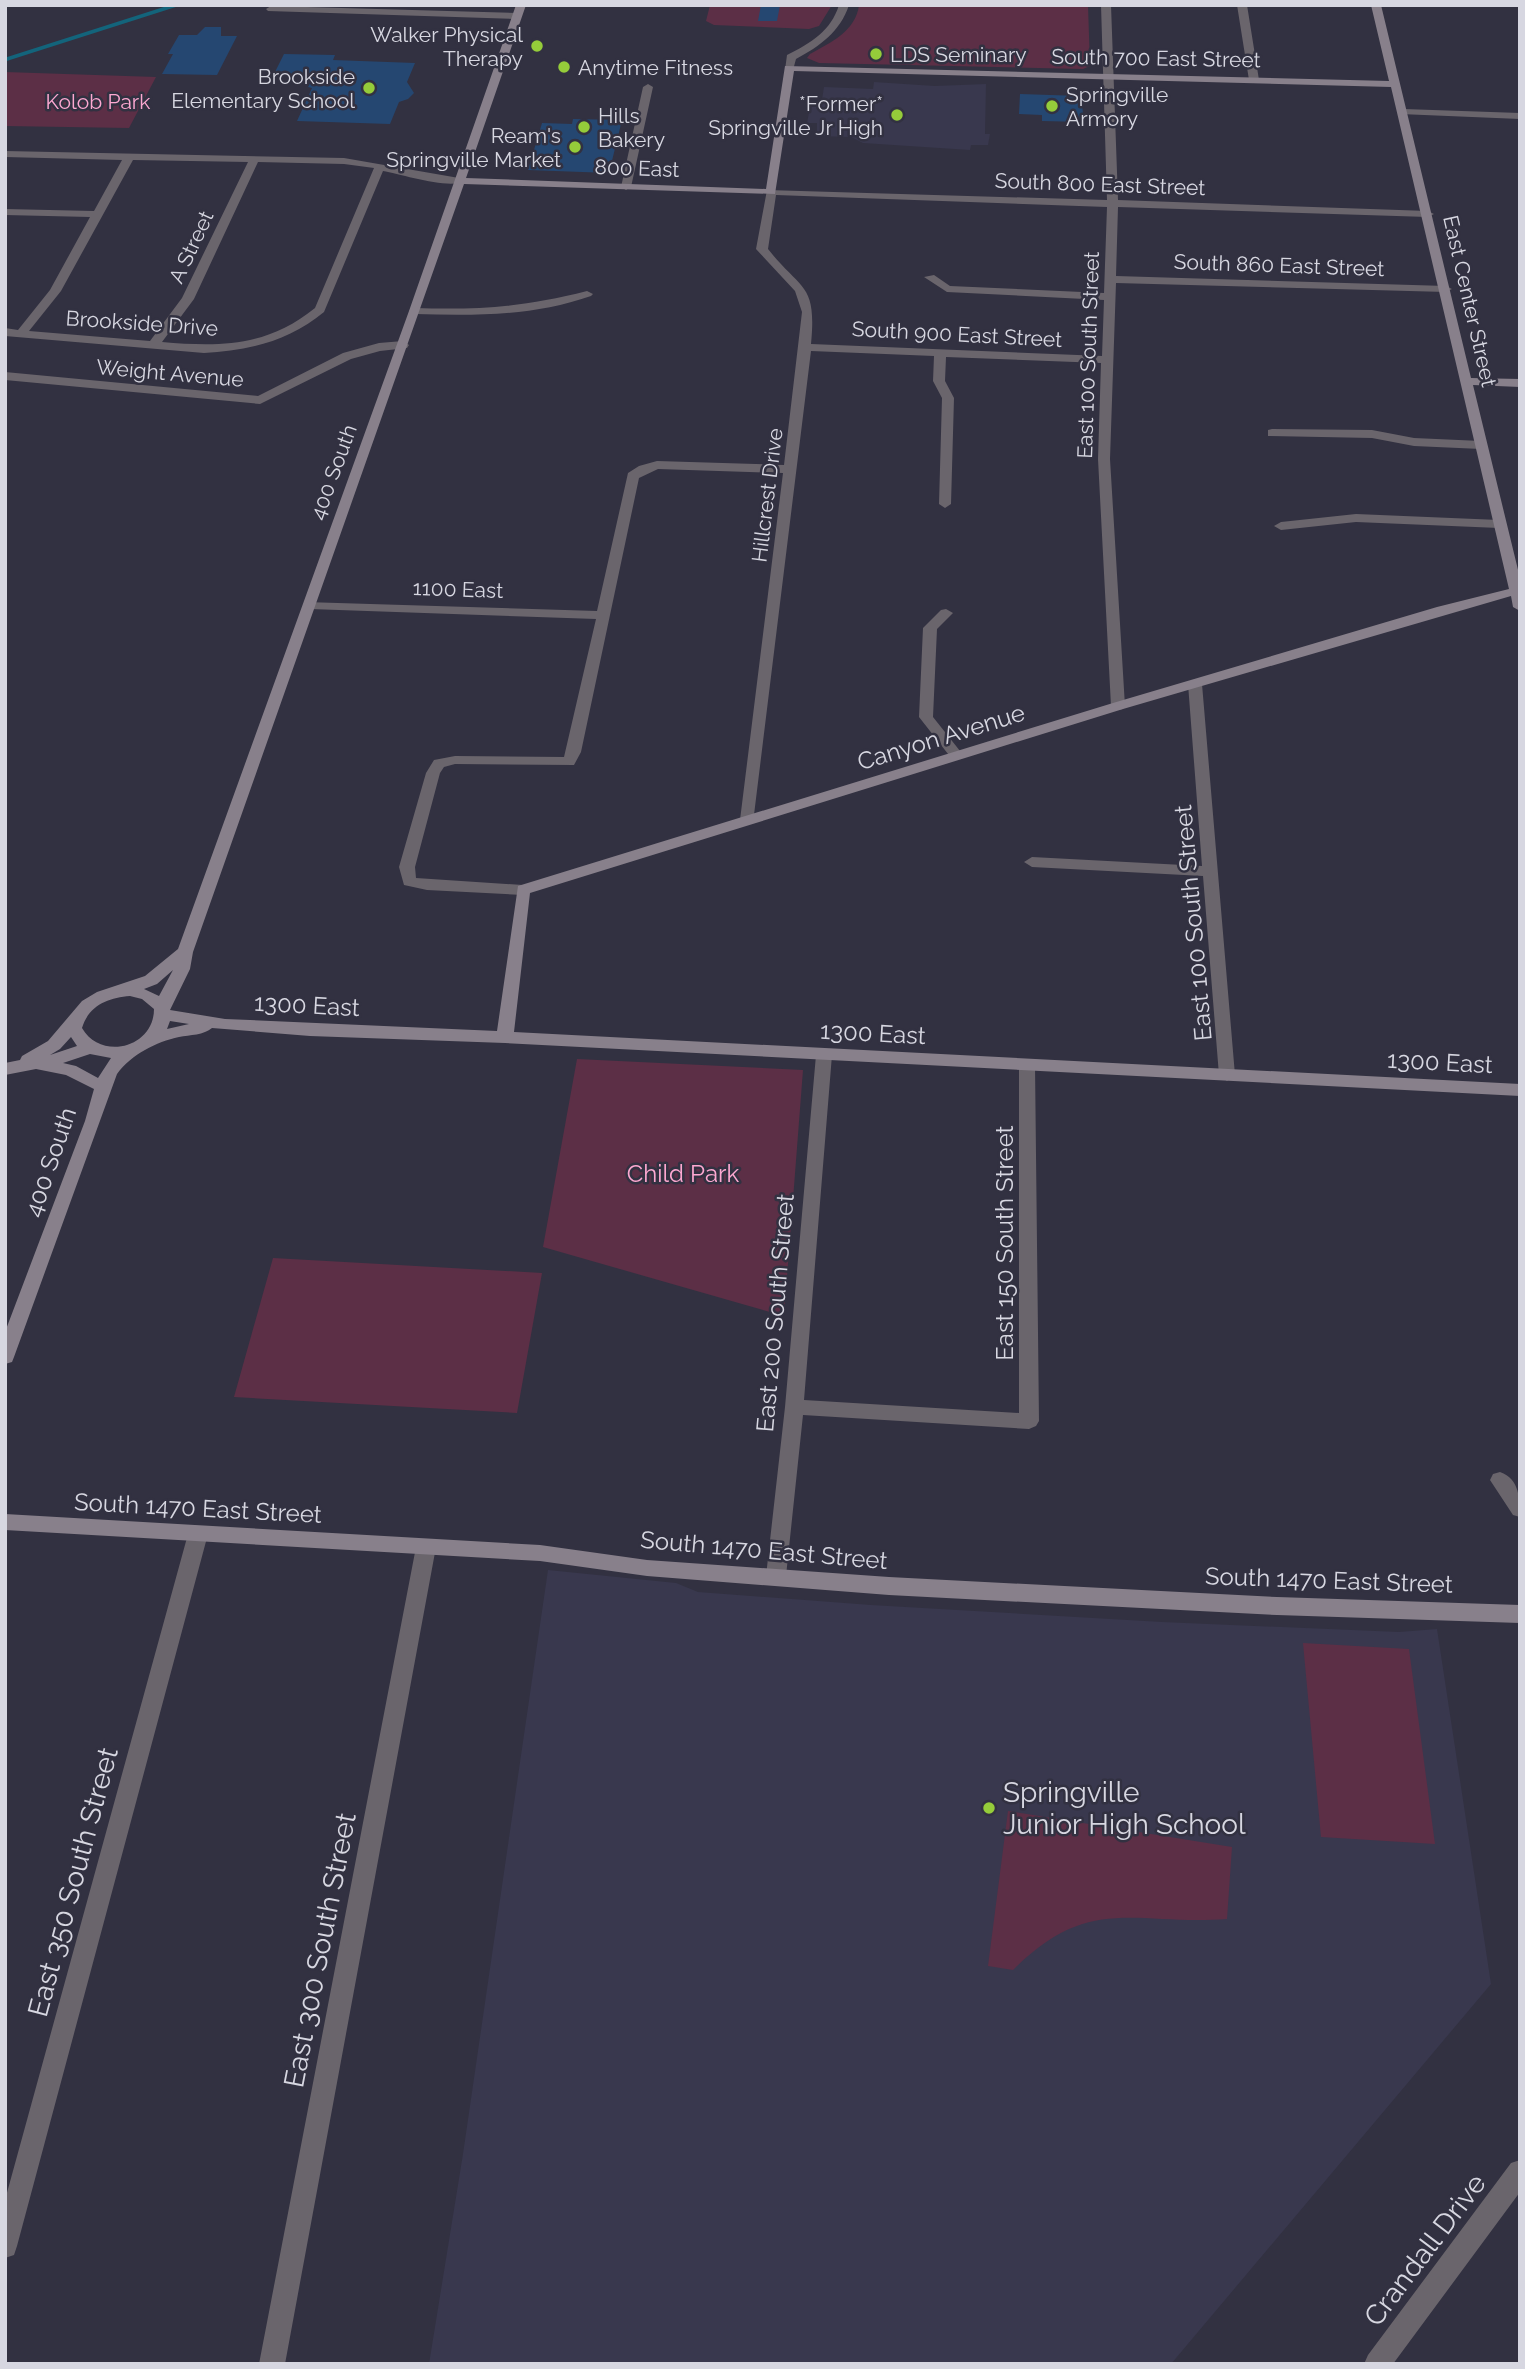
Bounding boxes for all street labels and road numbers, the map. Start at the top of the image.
street label: South 700 East Street [1051,44,1261,72]
street label: 800 East [594,154,680,182]
street label: South 800 East Street [994,168,1206,200]
street label: A Street [163,207,219,287]
street label: East Center Street [1438,213,1502,389]
street label: South 860 East Street [1173,249,1385,281]
street label: East 100 South Street [1072,251,1104,459]
street label: Brookside Drive [65,305,219,341]
street label: South 900 East Street [851,316,1063,352]
street label: Weight Avenue [95,354,245,392]
street label: 400 South [304,421,362,523]
street label: Hillcrest Drive [746,426,788,564]
street label: 1100 East [412,575,504,603]
street label: Canyon Avenue [854,698,1028,776]
street label: East 100 South Street [1168,804,1218,1042]
street label: 1300 East [253,988,361,1022]
street label: 1300 East [819,1016,927,1050]
street label: 1300 East [1386,1045,1494,1079]
street label: 400 South [18,1104,82,1220]
street label: East 150 South Street [990,1125,1019,1361]
street label: East 200 South Street [750,1193,800,1433]
street label: South 1470 East Street [73,1487,323,1529]
street label: South 1470 East Street [639,1525,889,1575]
street label: South 1470 East Street [1205,1561,1453,1599]
street label: East 350 South Street [21,1743,125,2020]
street label: East 300 South Street [277,1809,363,2090]
street label: Crandall Drive [1357,2168,1493,2332]

